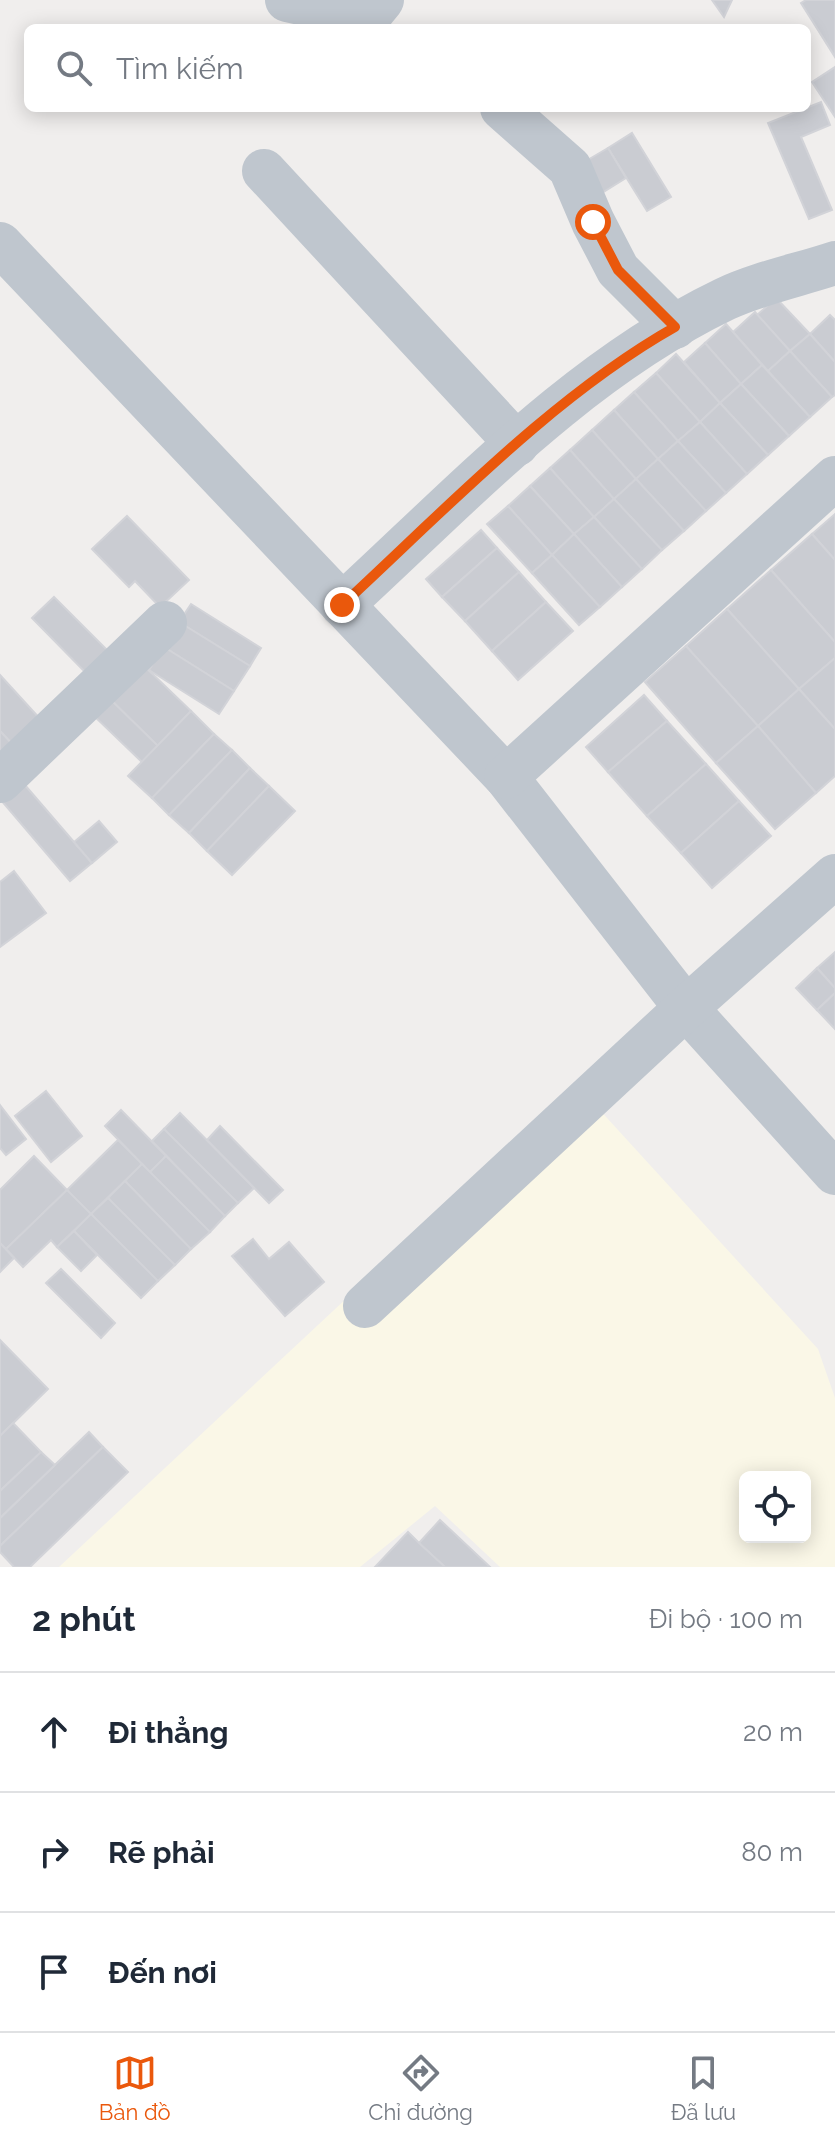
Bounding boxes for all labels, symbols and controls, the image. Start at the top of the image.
search box [24,24,811,112]
icon: search [52,46,96,90]
text: Tìm kiếm [116,51,244,86]
route start [575,204,611,240]
route end [324,587,360,623]
map controls [739,1471,811,1543]
button: locate [739,1471,811,1543]
text: 2 phút [32,1599,135,1639]
text: Đi bộ · 100 m [649,1604,803,1634]
icon: ahead [32,1710,76,1754]
text: Đi thẳng [108,1715,228,1750]
text: 20 m [743,1717,803,1747]
icon: right [32,1830,76,1874]
text: Rẽ phải [108,1835,215,1870]
text: 80 m [741,1837,803,1867]
icon: arrive [32,1950,76,1994]
text: Đến nơi [108,1955,217,1990]
tab: Bản đồ [99,2051,171,2125]
tab: Chỉ đường [368,2051,473,2125]
tab: Đã lưu [671,2051,736,2125]

